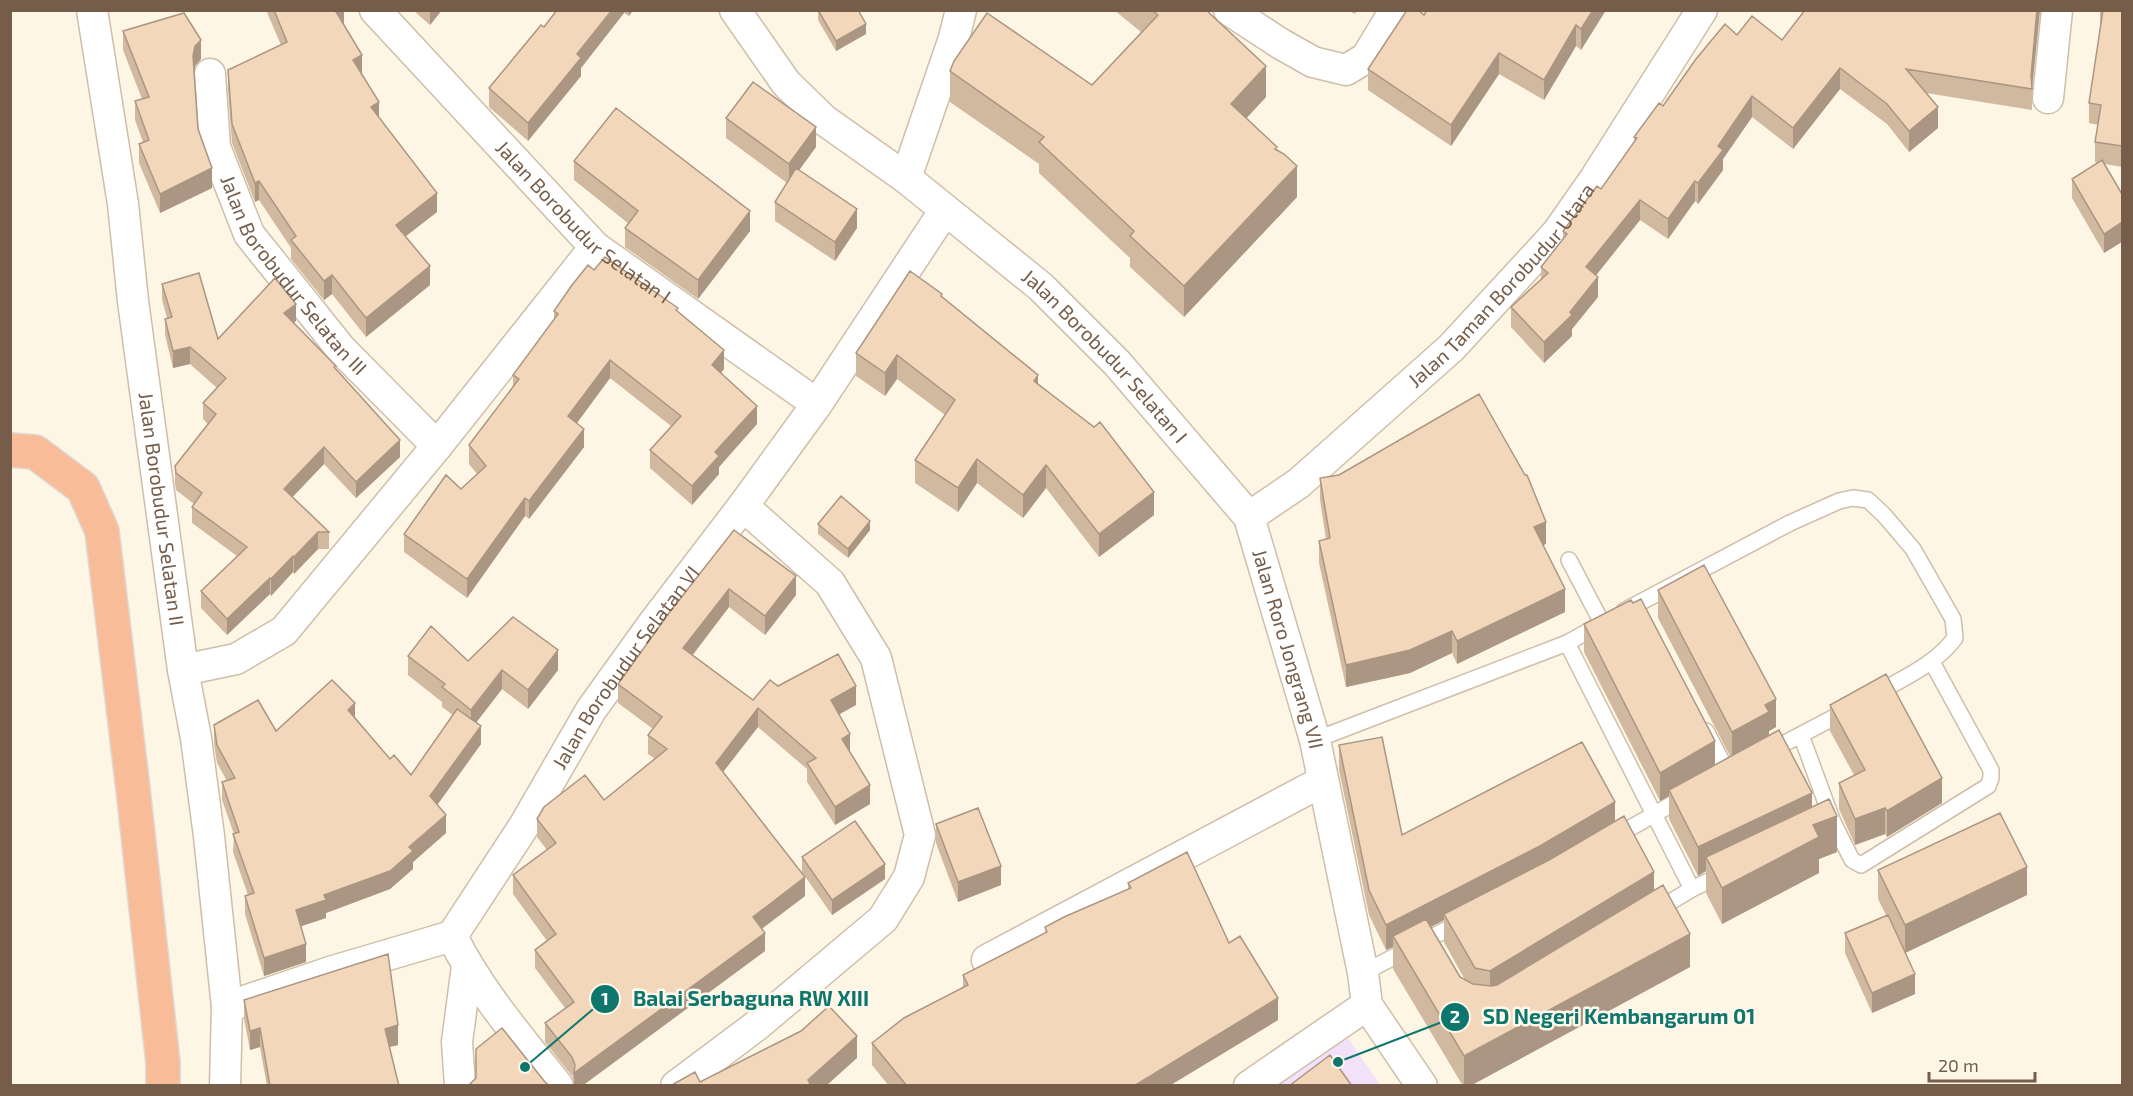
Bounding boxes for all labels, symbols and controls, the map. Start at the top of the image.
street label: Jalan Borobudur Selatan I [491,135,676,308]
street label: Jalan Borobudur Selatan III [216,171,372,379]
street label: Jalan Taman Borobudur Utara [1402,178,1599,392]
street label: Jalan Borobudur Selatan I [1018,264,1193,447]
street label: Jalan Borobudur Selatan II [134,391,190,627]
street label: Jalan Roro Jongrang VII [1248,546,1329,751]
street label: Jalan Borobudur Selatan VI [547,561,704,773]
callout: Balai Serbaguna RW XIII [590,979,881,1018]
text: Balai Serbaguna RW XIII [633,985,869,1010]
text: 1 [601,987,609,1009]
callout: SD Negeri Kembangarum 01 [1440,997,1767,1036]
text: SD Negeri Kembangarum 01 [1483,1003,1755,1028]
text: 2 [1450,1005,1460,1027]
scale bar [1929,1045,2036,1083]
text: 20 m [1938,1054,1979,1076]

